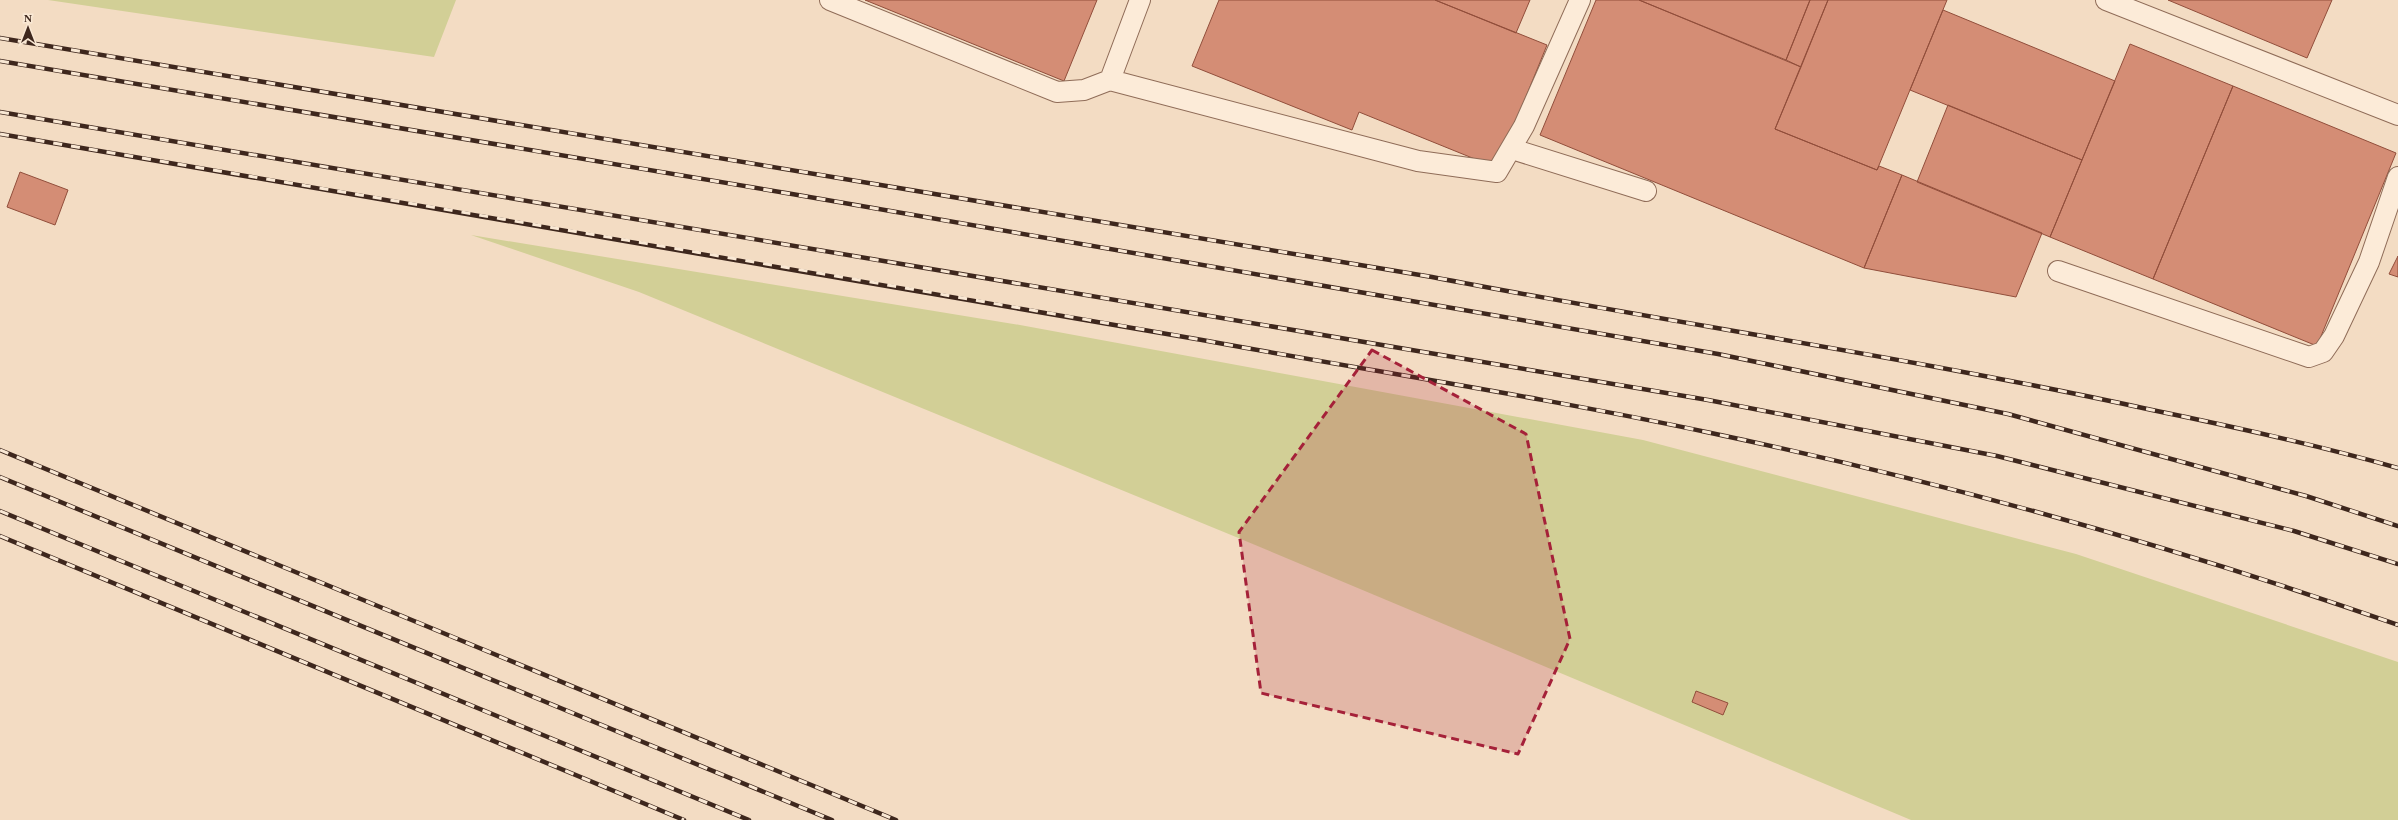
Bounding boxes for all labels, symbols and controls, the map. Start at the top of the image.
north arrow [8,8,48,48]
text: N [24,12,32,24]

